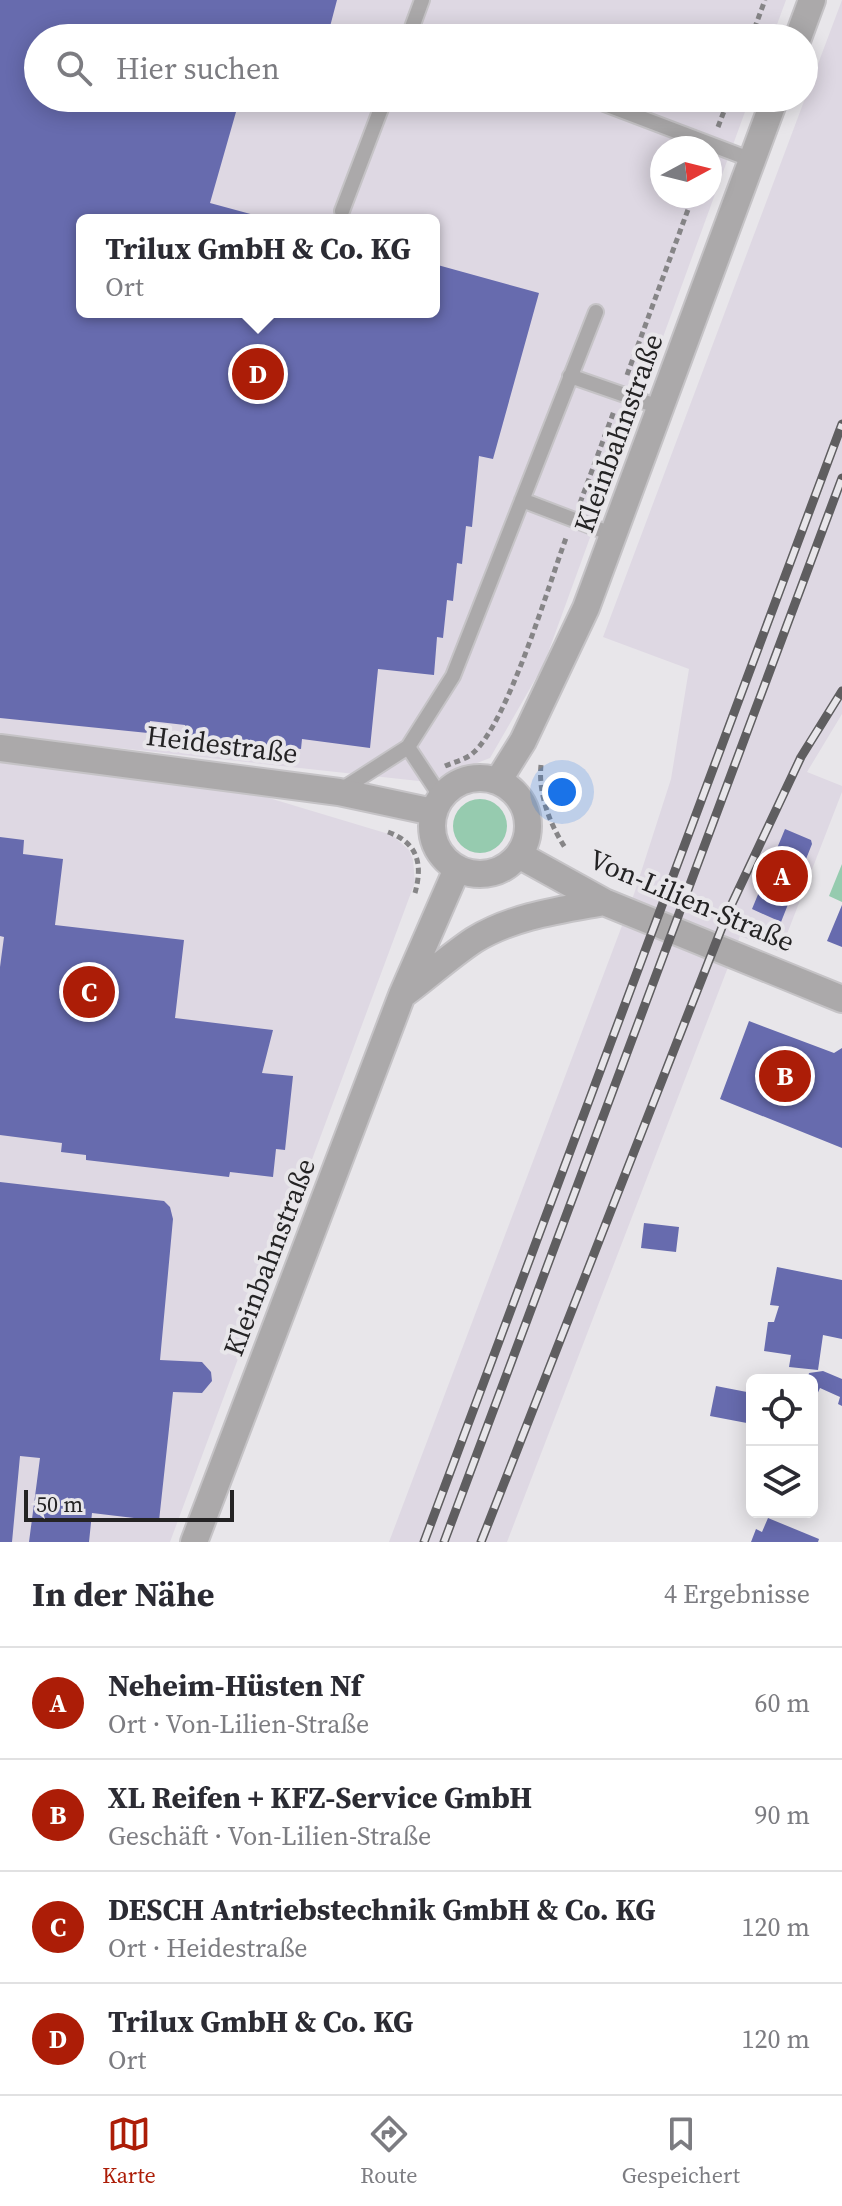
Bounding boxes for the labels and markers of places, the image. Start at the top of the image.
pin: D [232,344,284,404]
pin: A [756,846,808,906]
pin: C [63,962,115,1022]
pin: B [759,1046,811,1106]

